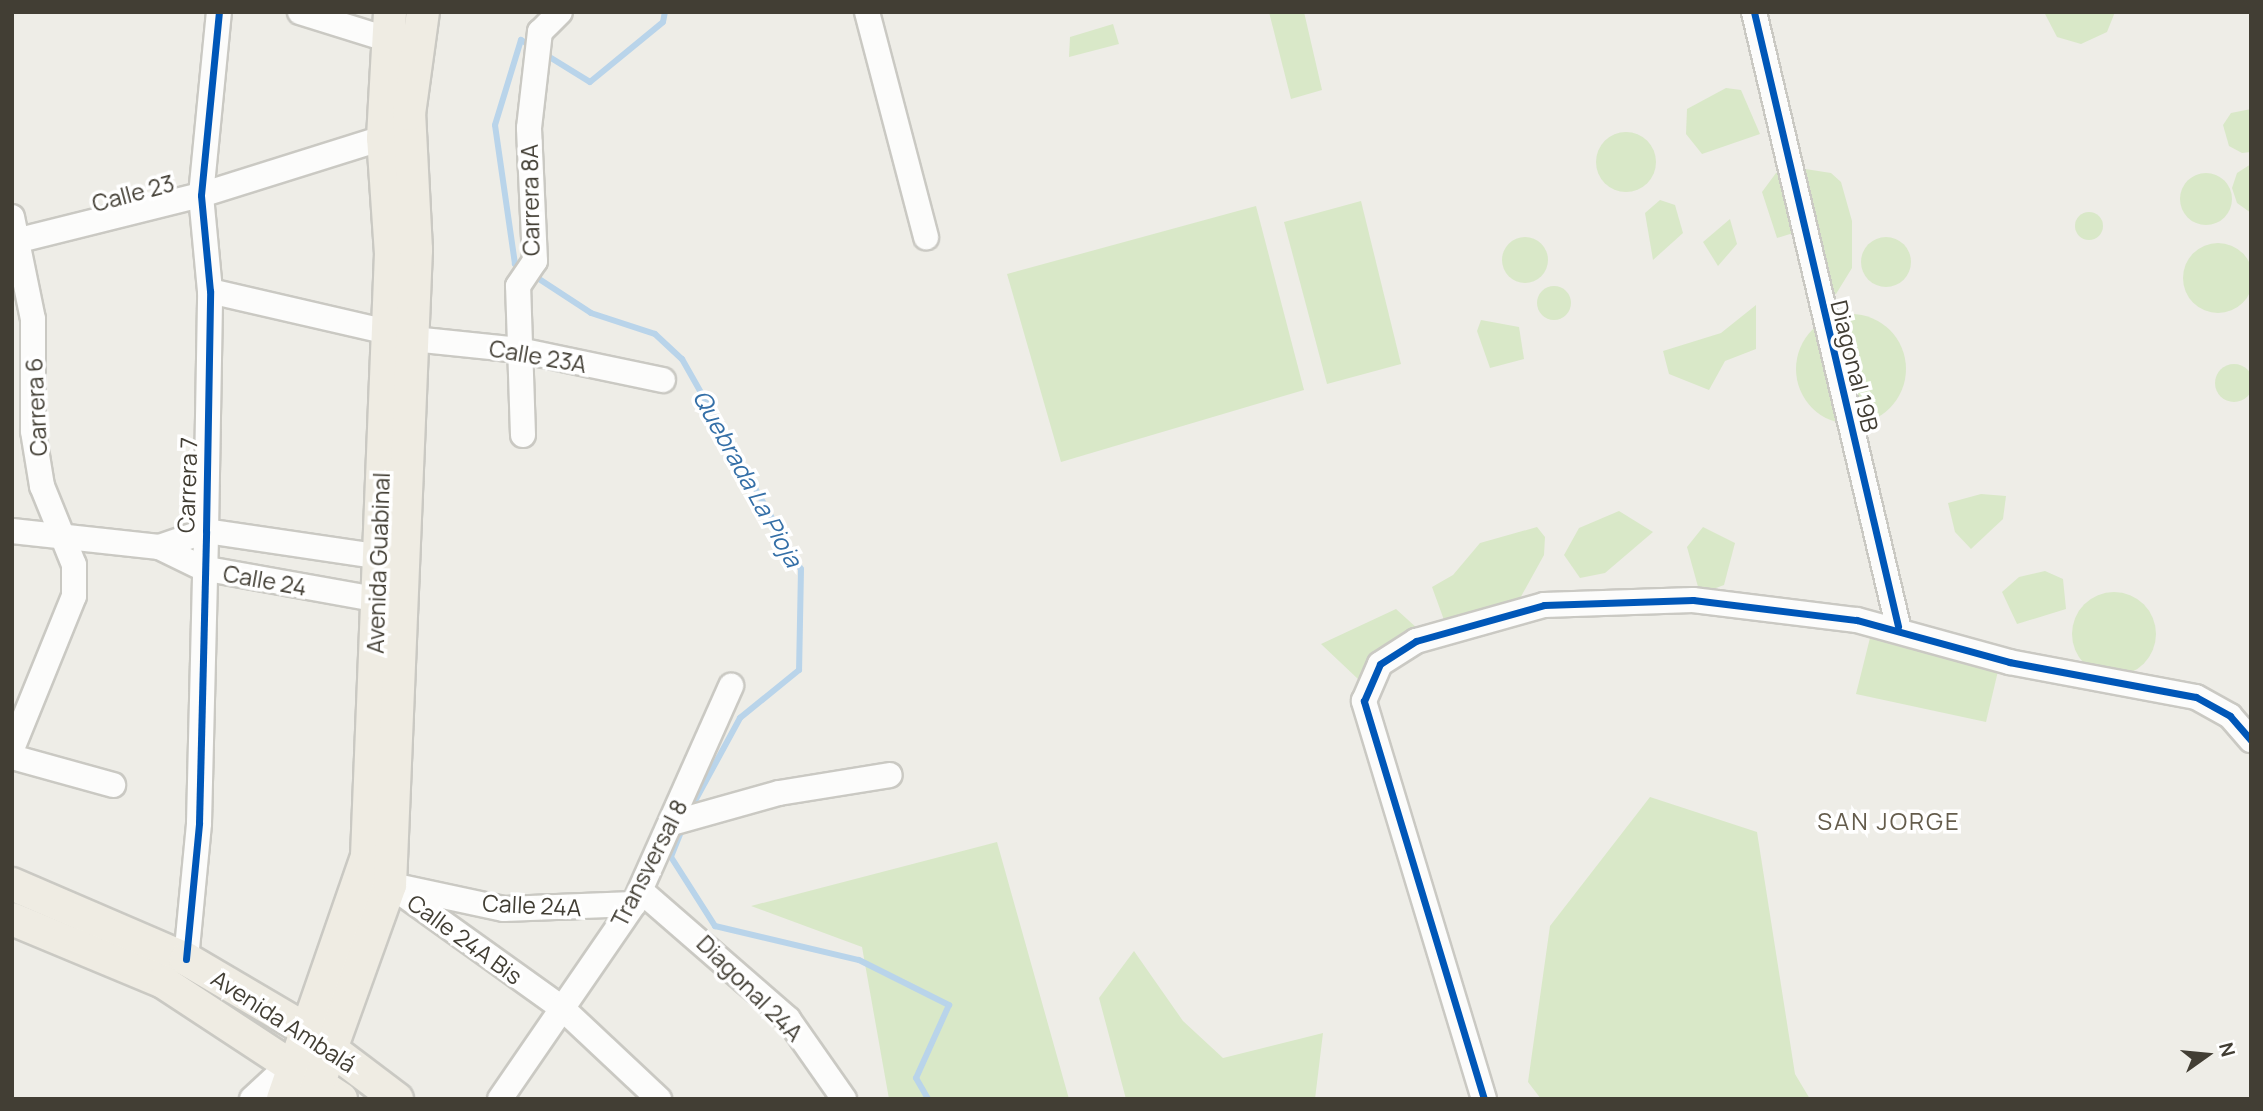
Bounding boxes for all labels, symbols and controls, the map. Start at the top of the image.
street label: Carrera 8A [515,144,545,256]
street label: Calle 23 [89,169,177,217]
street label: Diagonal 19B [1825,297,1885,435]
street label: Calle 23A [487,334,589,378]
street label: Carrera 6 [20,357,52,457]
water label: Quebrada La Pioja [687,385,809,571]
street label: Carrera 7 [172,437,202,533]
street label: Avenida Guabinal [361,472,395,654]
street label: Calle 24 [221,559,309,601]
street label: Transversal 8 [605,795,693,931]
district label: SAN JORGE [1818,807,1960,835]
street label: Calle 24A Bis [402,888,528,990]
street label: Calle 24A [482,889,582,921]
street label: Diagonal 24A [691,929,809,1047]
street label: Avenida Ambalá [207,964,361,1078]
north arrow [2172,1020,2242,1090]
text: N [2213,1040,2242,1060]

